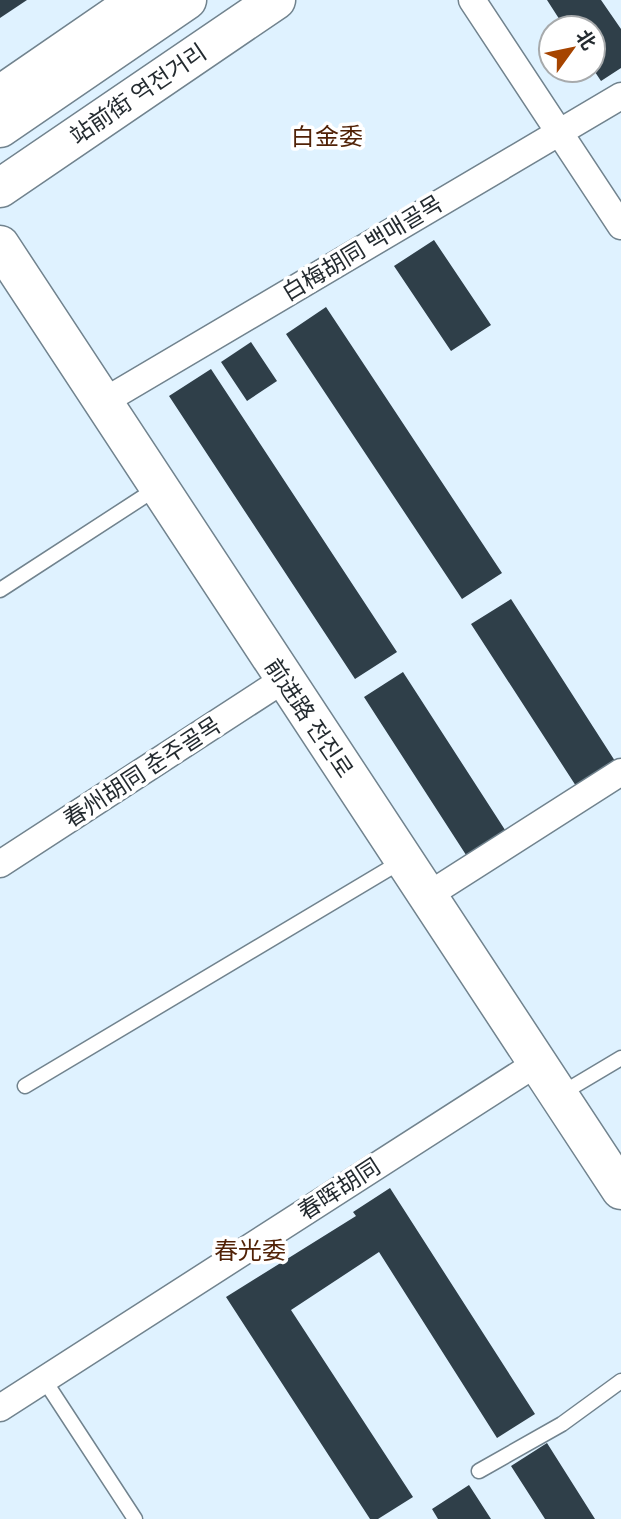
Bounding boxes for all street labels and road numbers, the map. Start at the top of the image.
street label: 站前街 역전거리 [64,37,211,149]
street label: 白梅胡同 백매골목 [276,188,447,306]
street label: 前进路 전진로 [260,653,360,782]
street label: 春州胡同 춘주골목 [58,710,225,832]
street label: 春晖胡同 [292,1151,385,1225]

